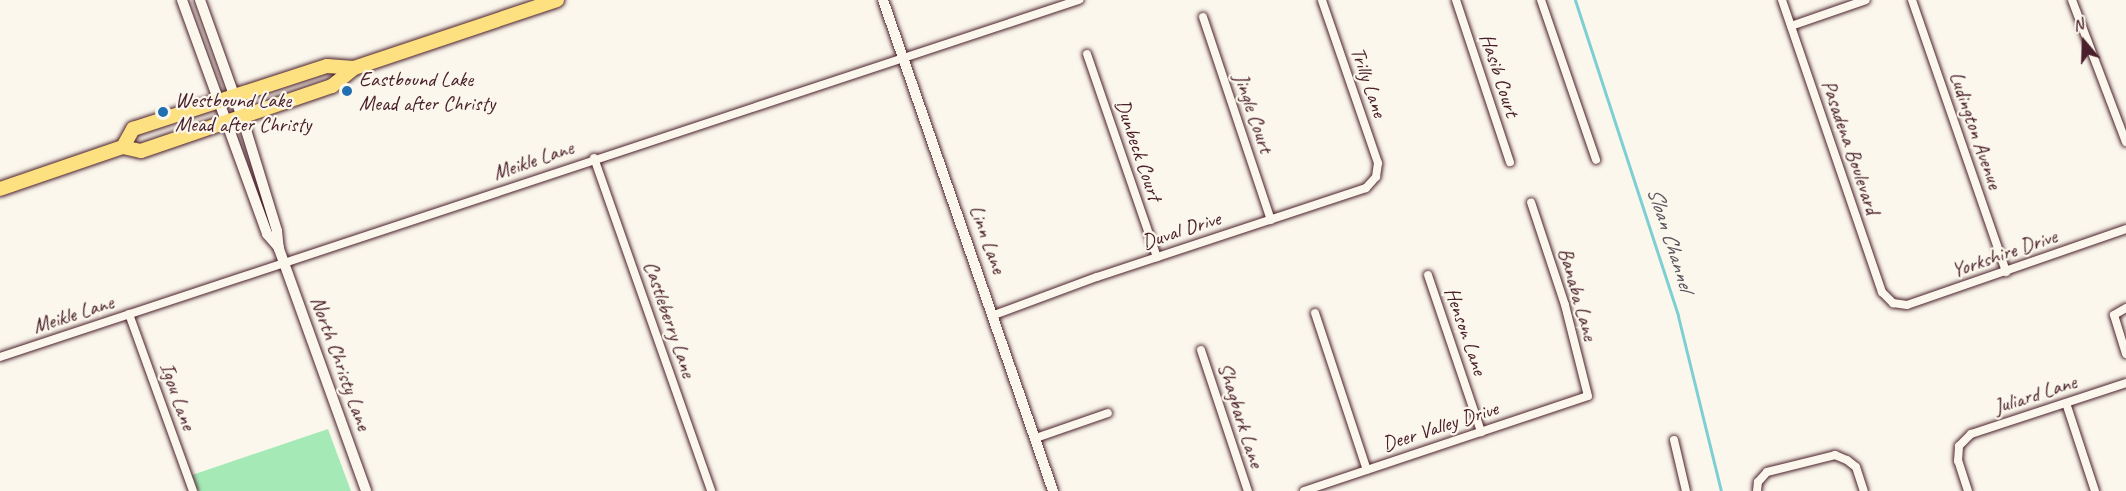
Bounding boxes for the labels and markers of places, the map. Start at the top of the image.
place label: Eastbound Lake Mead after Christy [359,66,496,116]
marker: Eastbound Lake Mead after Christy [340,84,354,98]
place label: Westbound Lake Mead after Christy [175,87,312,137]
marker: Westbound Lake Mead after Christy [156,105,170,119]

